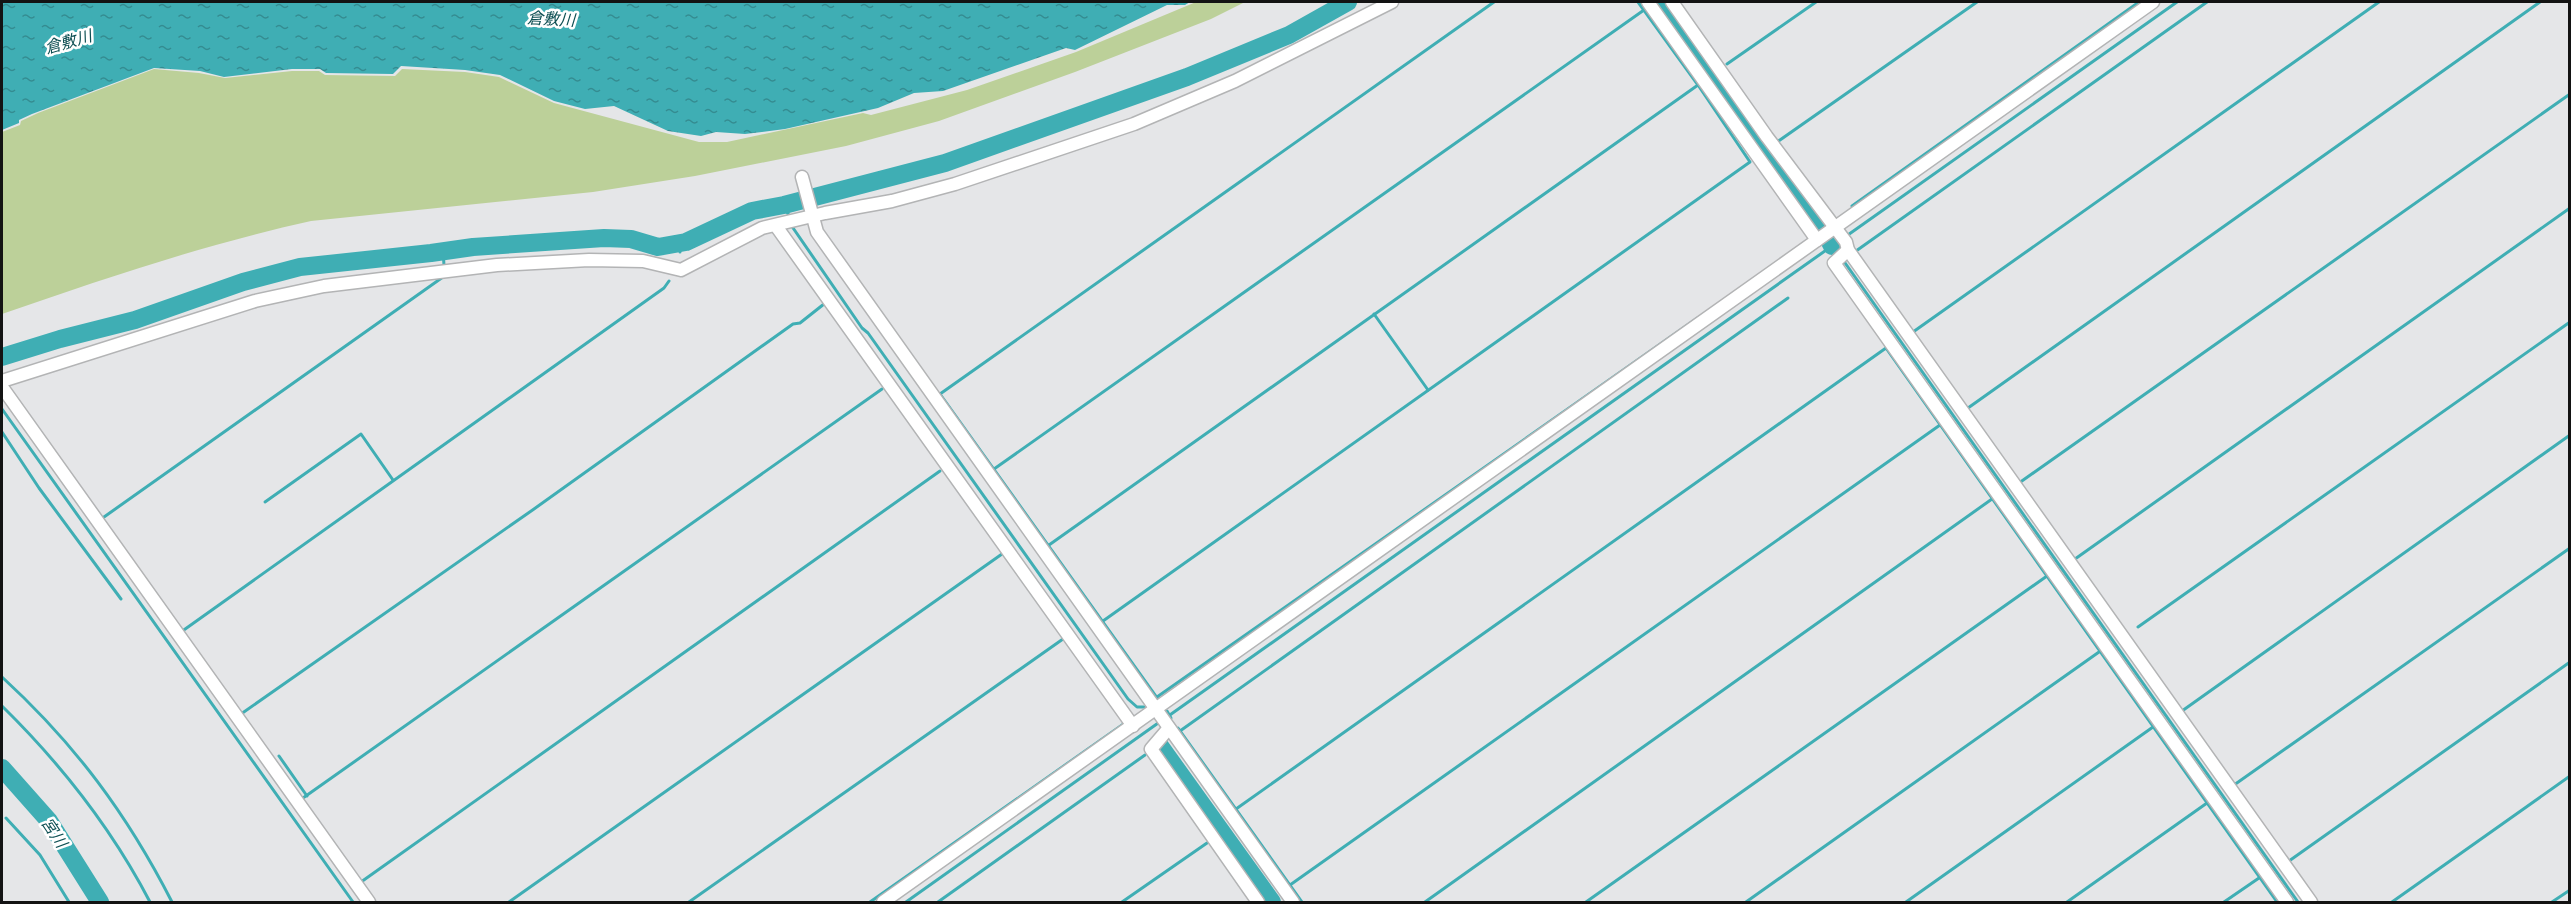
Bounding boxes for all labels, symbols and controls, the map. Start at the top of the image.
water label: 倉敷川 [526,6,578,30]
water label: 倉敷川 [42,24,96,58]
water label: 宮川 [37,813,74,853]

